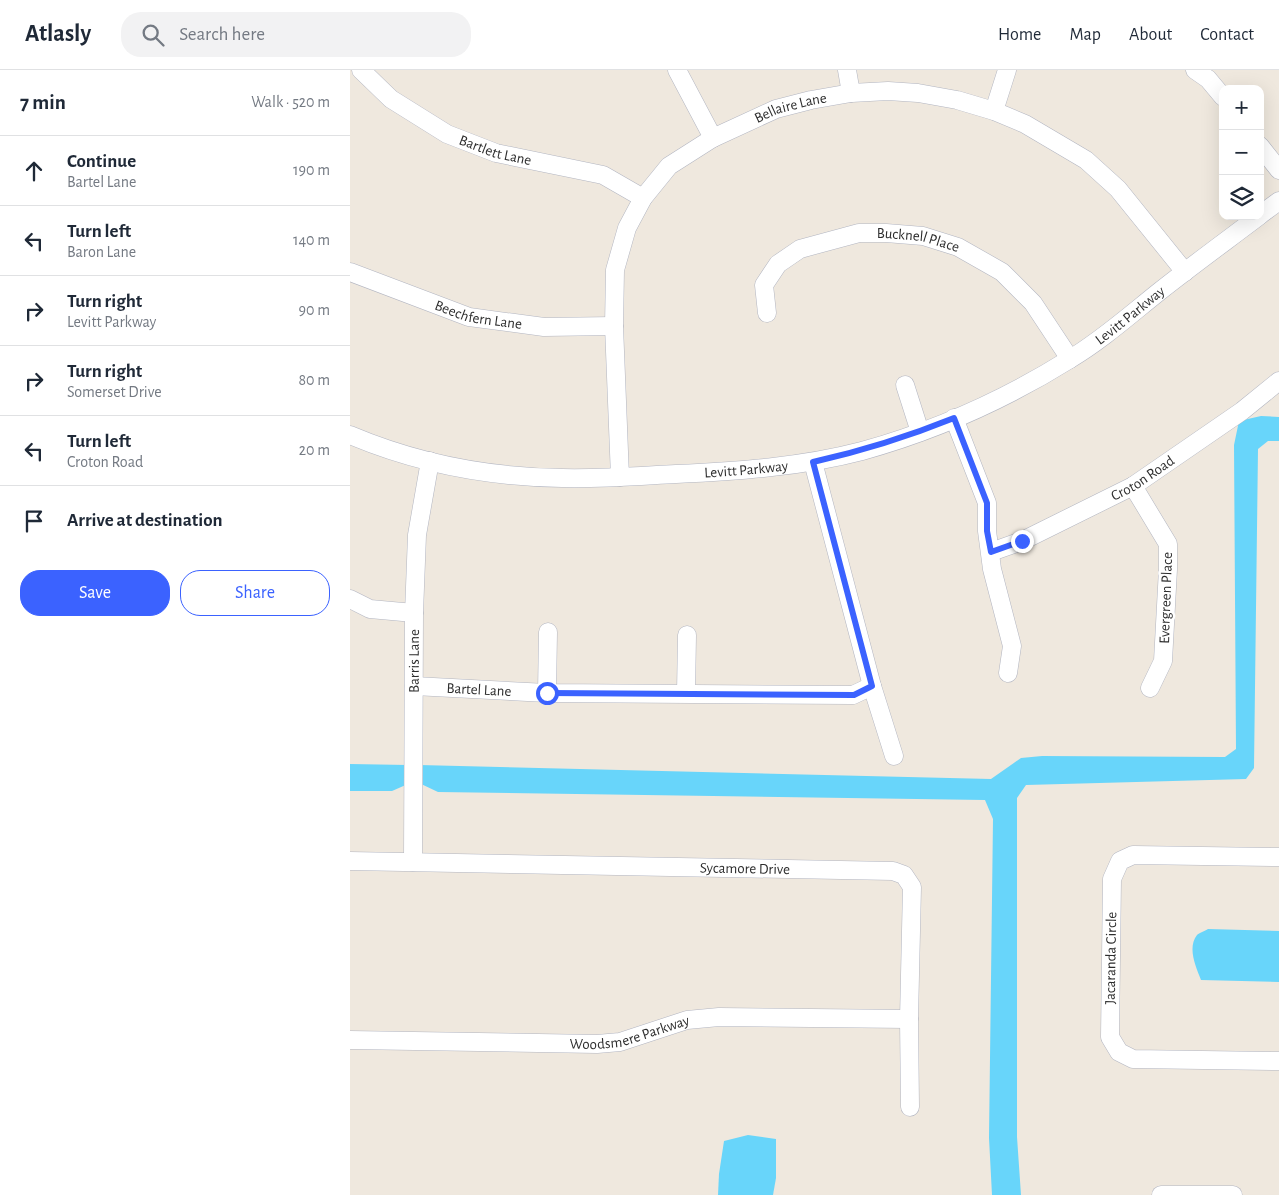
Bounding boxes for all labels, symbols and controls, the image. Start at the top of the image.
search box [121,12,471,57]
icon: search [139,21,167,49]
text: Atlasly [25,22,91,46]
text: Search here [179,25,265,44]
text: Home [998,26,1041,44]
text: Map [1069,26,1101,44]
text: About [1129,26,1172,44]
text: Contact [1200,26,1254,44]
map controls [1219,85,1264,220]
button: + [1219,85,1264,130]
street label: Bellaire Lane [752,90,828,125]
text: 7 min [20,92,66,113]
text: Walk · 520 m [251,94,330,110]
button: − [1219,130,1264,175]
street label: Bartlett Lane [457,132,533,168]
text: Continue [67,152,136,171]
icon: ahead [20,157,48,185]
text: 190 m [293,162,330,178]
text: Bartel Lane [67,174,136,190]
button: layers [1219,175,1264,220]
text: Turn left [67,222,131,241]
street label: Bucknell Place [877,225,961,254]
icon: left [20,227,48,255]
text: 140 m [293,232,330,248]
text: Baron Lane [67,244,136,260]
street label: Levitt Parkway [1092,283,1168,347]
text: Turn right [67,292,142,311]
icon: right [20,297,48,325]
street label: Beechfern Lane [433,297,523,331]
text: 90 m [299,302,330,318]
text: Levitt Parkway [67,314,156,330]
text: Turn right [67,362,142,381]
icon: right [20,367,48,395]
text: 80 m [299,372,330,388]
text: Somerset Drive [67,384,162,400]
text: Turn left [67,432,131,451]
icon: left [20,437,48,465]
text: 20 m [299,442,330,458]
street label: Croton Road [1109,452,1177,503]
text: Croton Road [67,454,143,470]
street label: Levitt Parkway [704,458,789,480]
icon: arrive [20,507,48,535]
text: Arrive at destination [67,511,223,530]
route end [1011,530,1034,553]
street label: Evergreen Place [1157,552,1175,644]
button: Save [20,570,170,616]
button: Share [180,570,330,616]
street label: Barris Lane [406,629,421,693]
street label: Bartel Lane [446,680,512,699]
route start [536,682,559,705]
street label: Sycamore Drive [700,860,790,877]
street label: Jacaranda Circle [1103,911,1119,1004]
street label: Woodsmere Parkway [569,1012,692,1051]

